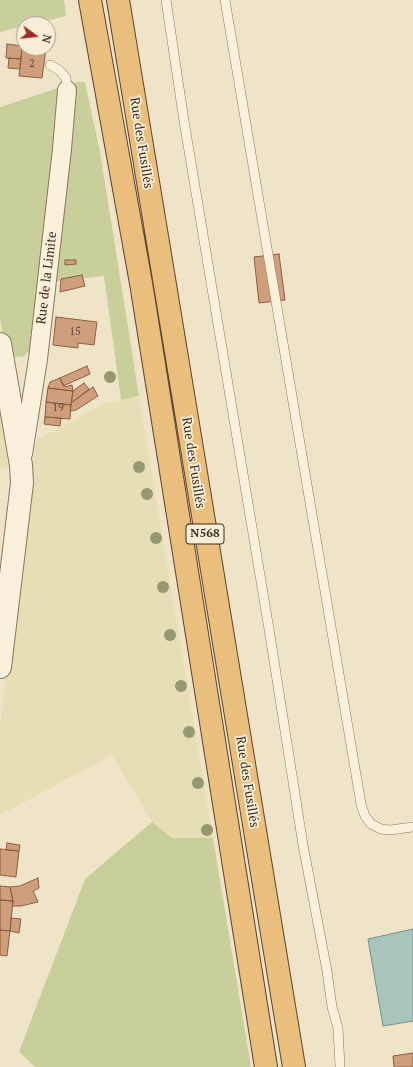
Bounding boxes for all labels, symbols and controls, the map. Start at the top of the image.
north arrow [16,16,56,56]
text: N [39,33,54,45]
house number: 2 [29,57,35,71]
street label: Rue des Fusillés [126,96,156,190]
street label: Rue de la Limite [34,231,60,325]
house number: 15 [69,325,81,339]
house number: 19 [52,401,64,415]
street label: Rue des Fusillés [178,416,208,510]
road number: N568 [186,524,224,544]
street label: Rue des Fusillés [232,735,262,829]

